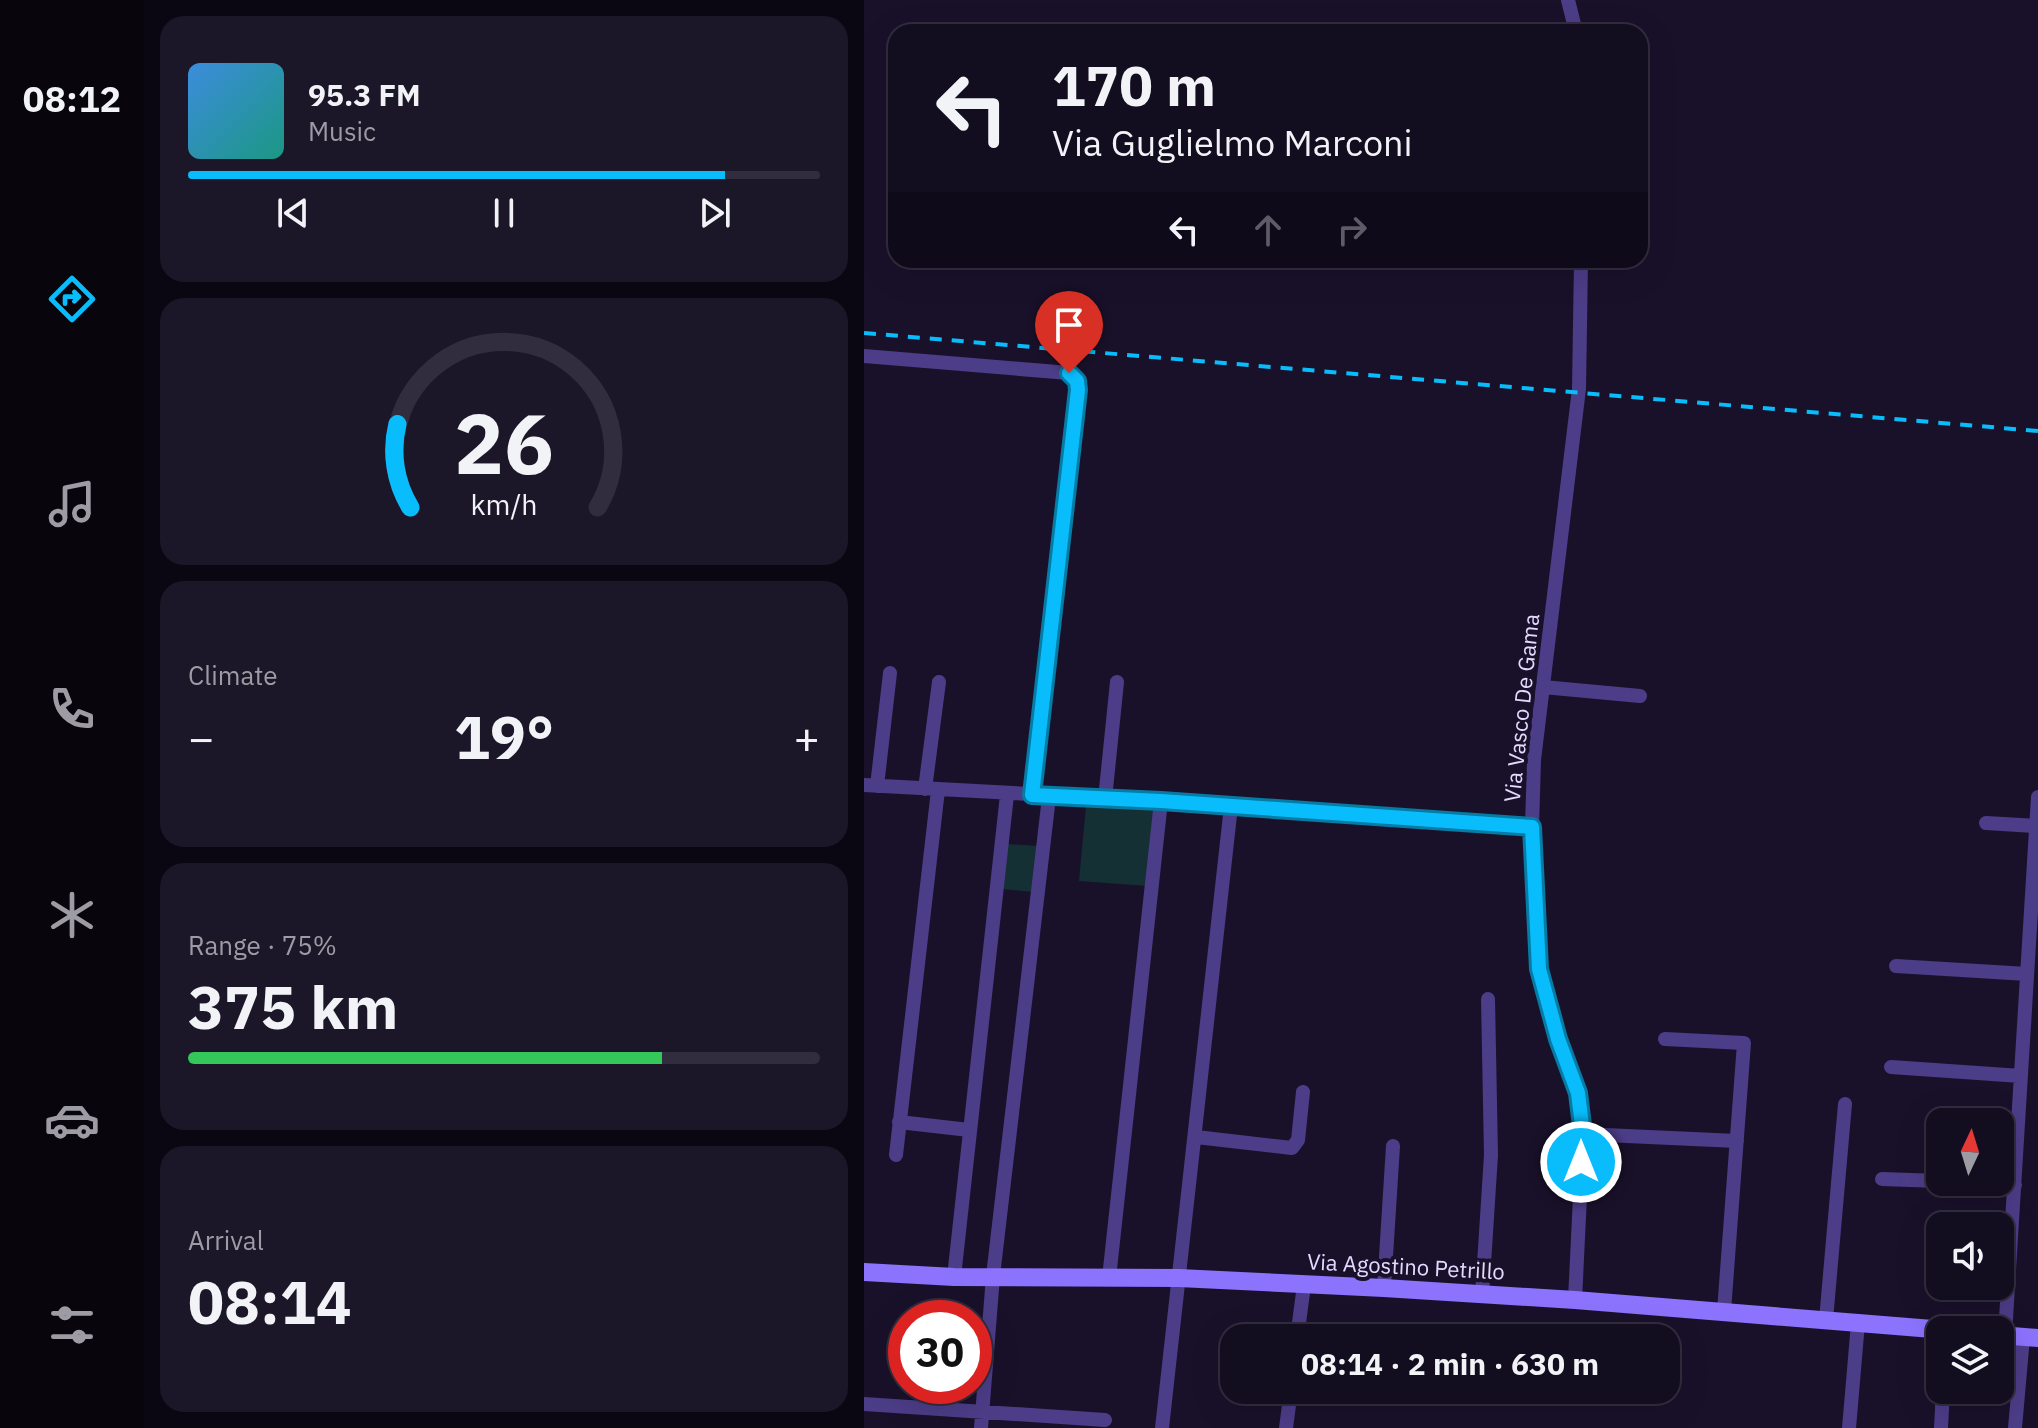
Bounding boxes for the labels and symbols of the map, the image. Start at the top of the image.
pin [1035,291,1103,373]
street label: Via Vasco De Gama [1497,612,1545,804]
north arrow [1926,1108,2014,1196]
position arrow [1539,1120,1623,1204]
street label: Via Agostino Petrillo [1306,1246,1506,1286]
speed limit sign: 30 [888,1300,992,1404]

